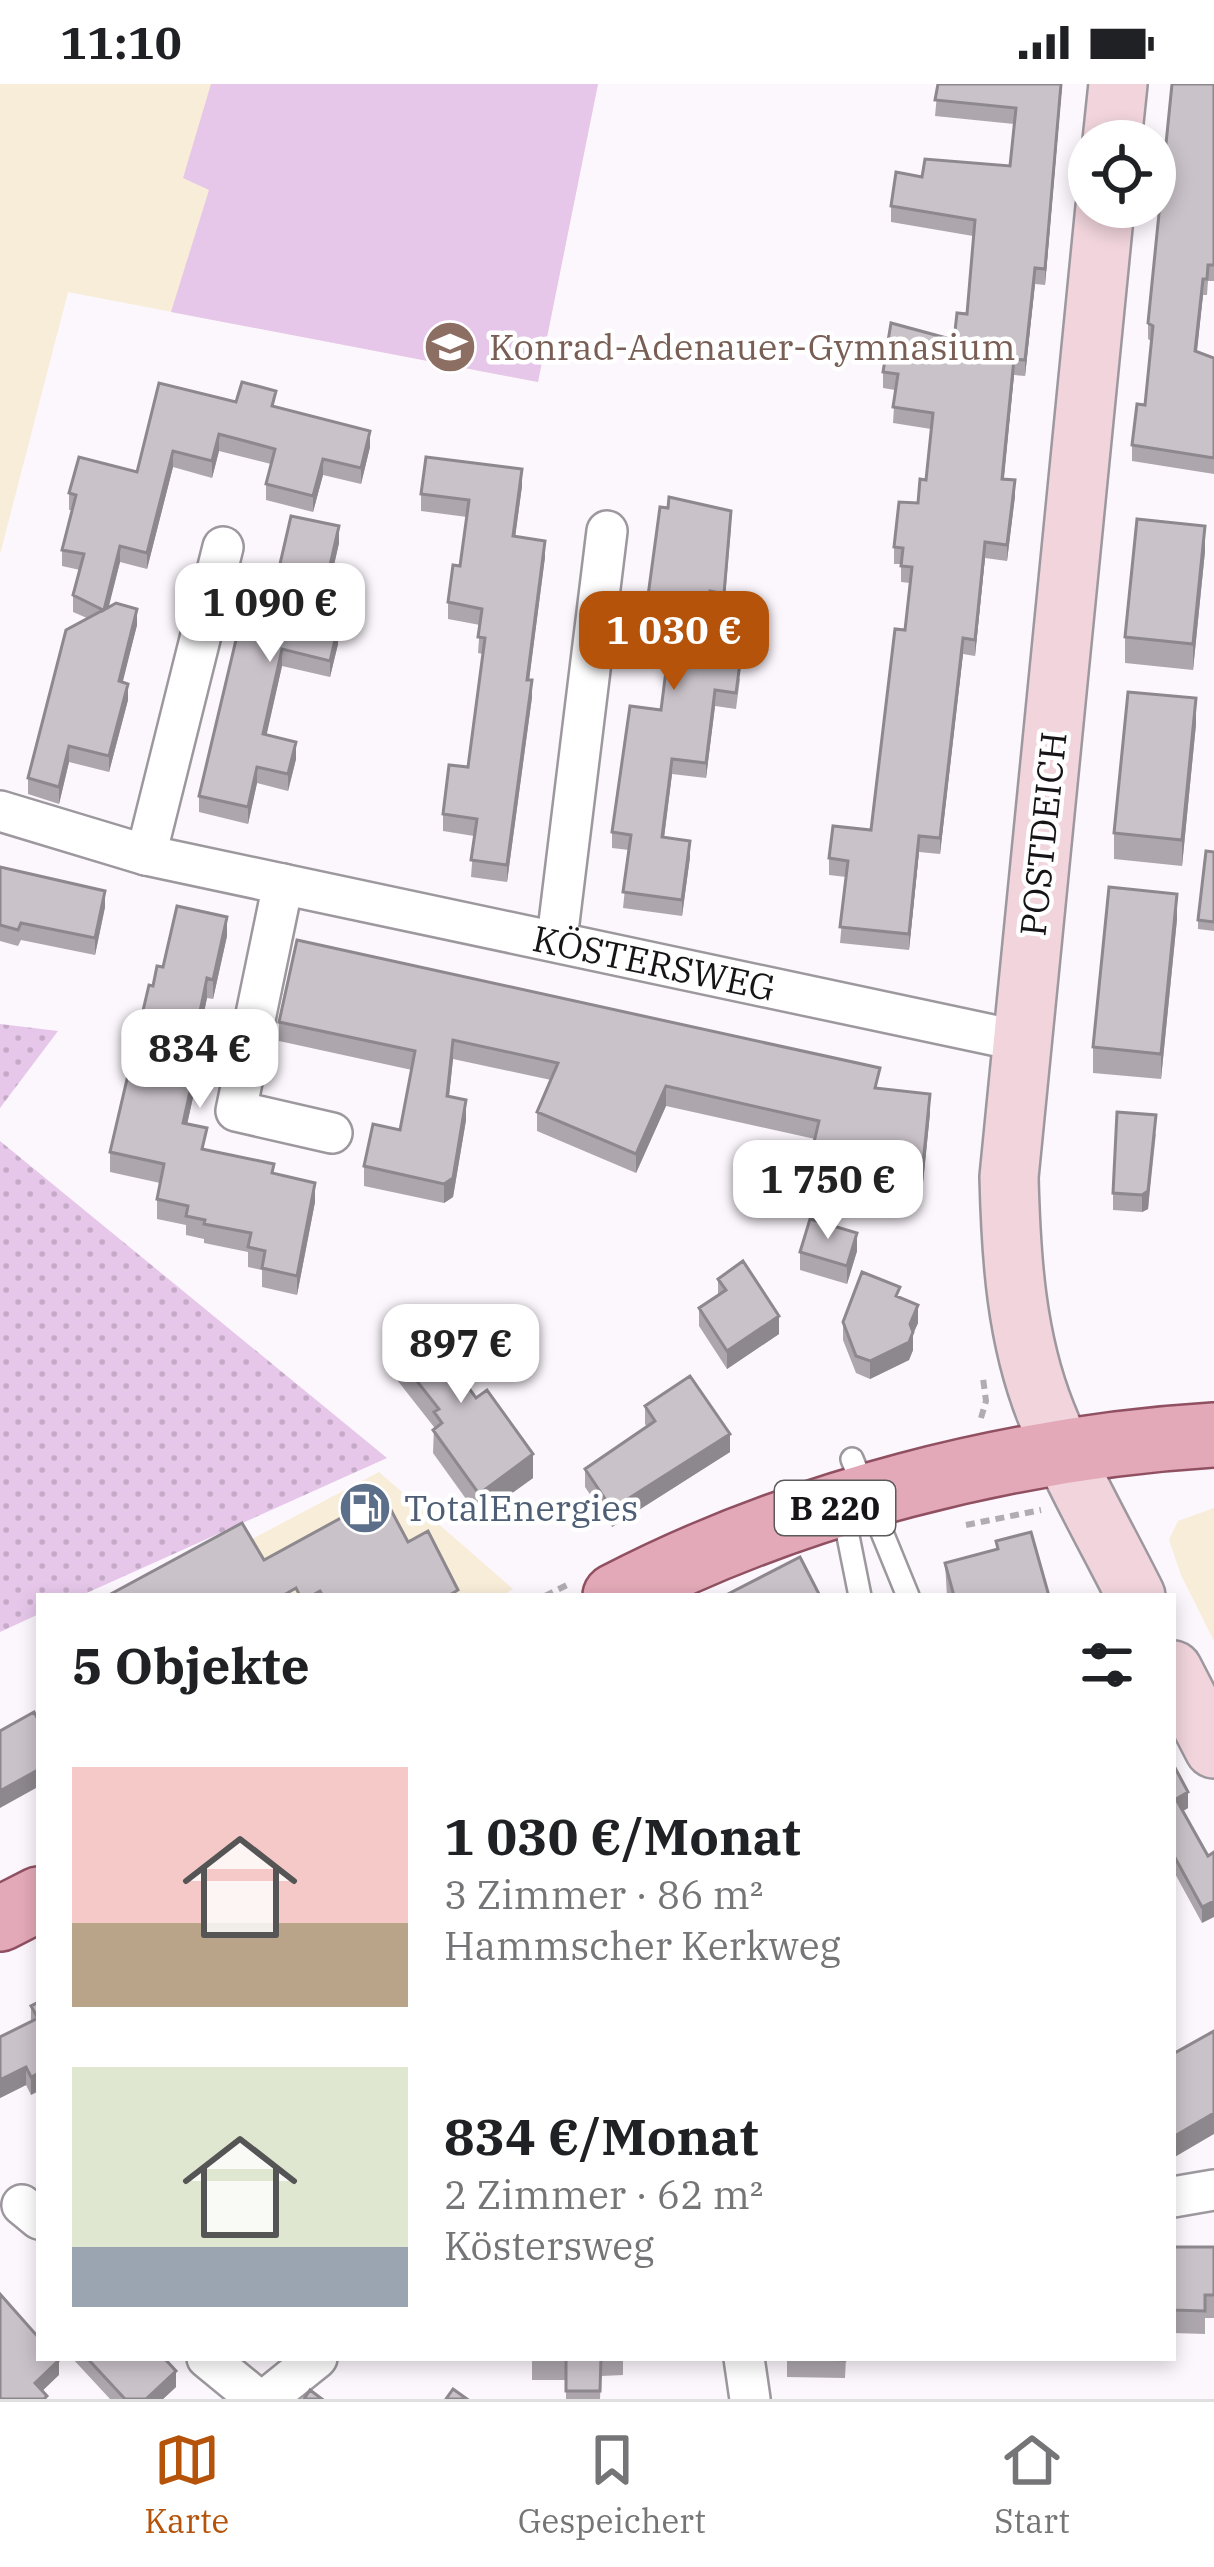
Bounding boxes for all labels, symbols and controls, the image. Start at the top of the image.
text: 11:10 [60,13,182,71]
map controls [1068,120,1176,228]
button: locate [1068,120,1176,228]
school or university icon: Konrad-Adenauer-Gymnasium [422,319,478,375]
place label: Konrad-Adenauer-Gymnasium [489,323,1015,370]
pin: 1 090 € [159,563,381,665]
text: 1 090 € [202,576,338,627]
pin: 1 030 € [563,591,785,693]
text: 1 030 € [606,604,742,655]
street label: POSTDEICH [1008,730,1077,938]
street label: KÖSTERSWEG [529,914,780,1011]
pin: 834 € [116,1009,284,1111]
text: 834 € [148,1022,252,1073]
pin: 1 750 € [717,1140,939,1242]
text: 1 750 € [760,1153,896,1204]
pin: 897 € [377,1304,545,1406]
text: 897 € [409,1317,513,1368]
fuel station icon: TotalEnergies [337,1480,393,1536]
road number: B 220 [775,1481,895,1535]
place label: TotalEnergies [404,1484,638,1531]
text: 5 Objekte [72,1632,310,1698]
icon: filters [1074,1632,1140,1698]
text: 1 030 €/Monat [444,1803,801,1869]
icon: home [168,1815,312,1959]
text: 3 Zimmer · 86 m² [444,1869,763,1920]
text: Hammscher Kerkweg [444,1920,841,1971]
text: 834 €/Monat [444,2103,758,2169]
icon: home [168,2115,312,2259]
text: 2 Zimmer · 62 m² [444,2169,763,2220]
text: Köstersweg [444,2220,654,2271]
tab: Karte [144,2427,229,2542]
tab: Gespeichert [518,2427,706,2542]
tab: Start [994,2427,1070,2542]

